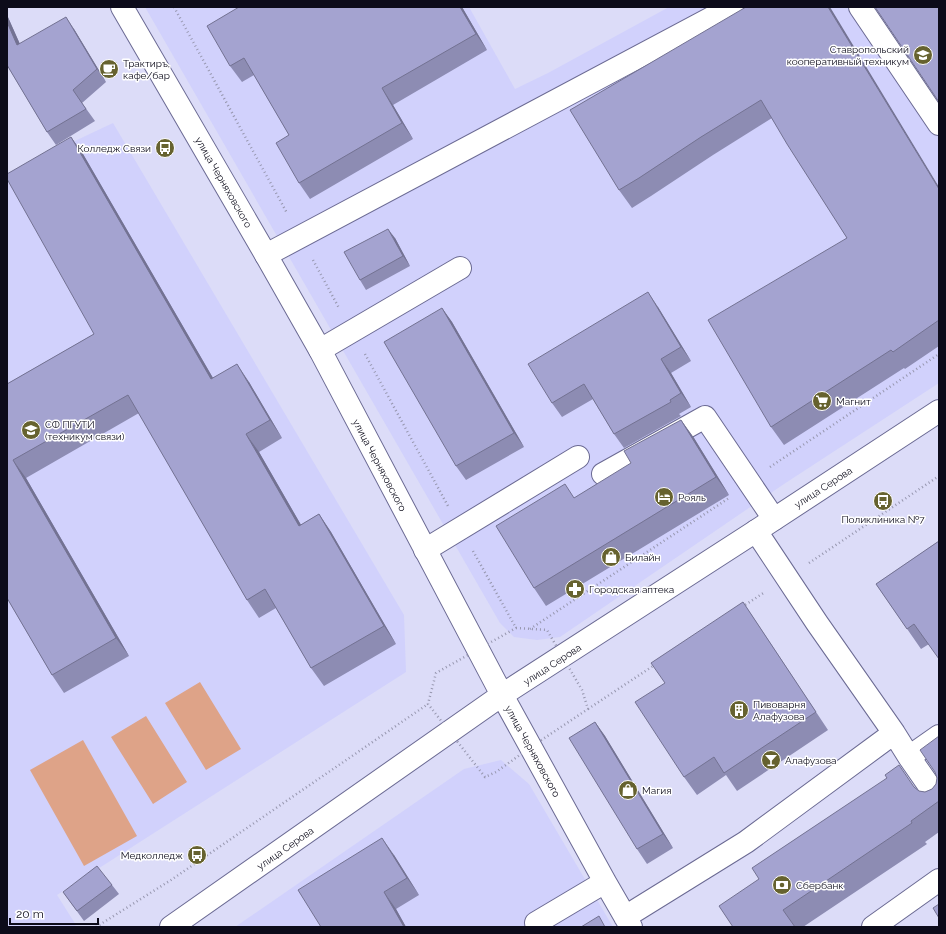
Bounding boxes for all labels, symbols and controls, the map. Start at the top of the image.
place label: Ставропольский кооперативный техникум [787,44,909,67]
school or university icon: Ставропольский кооперативный техникум [912,44,934,66]
cafe icon: Трактиръ, кафе/бар [98,58,120,80]
place label: Трактиръ, кафе/бар [123,58,170,81]
street label: улица Черняховского [193,135,254,230]
bus stop icon: Колледж Связи [154,137,176,159]
place label: Колледж Связи [78,143,151,154]
supermarket icon: Магнит [811,390,833,412]
place label: Магнит [836,396,871,407]
street label: улица Черняховского [351,417,409,513]
school or university icon: СФ ПГУТИ (техникум связи) [20,419,42,441]
place label: СФ ПГУТИ (техникум связи) [45,419,125,442]
street label: улица Серова [792,465,854,510]
hotel icon: Рояль [653,486,675,508]
bus stop icon: Поликлиника №7 [872,490,894,512]
place label: Рояль [678,492,706,503]
place label: Поликлиника №7 [841,514,925,525]
shop icon: Билайн [600,546,622,568]
place label: Билайн [625,552,661,563]
pharmacy icon: Городская аптека [564,578,586,600]
place label: Городская аптека [589,584,674,595]
street label: улица Серова [521,642,583,687]
building icon: Пивоварня Алафузова [728,699,750,721]
place label: Пивоварня Алафузова [753,699,805,722]
street label: улица Черняховского [503,704,562,799]
bar icon: Алафузова [760,749,782,771]
place label: Алафузова [785,755,836,766]
shop icon: Магия [617,779,639,801]
place label: Магия [642,785,671,796]
street label: улица Серова [255,825,316,872]
bus stop icon: Медколледж [186,844,208,866]
place label: Медколледж [121,850,183,861]
bank icon: Сбербанк [771,874,793,896]
place label: Сбербанк [796,880,844,891]
scale bar [10,900,98,926]
text: 20 m [16,907,44,921]

